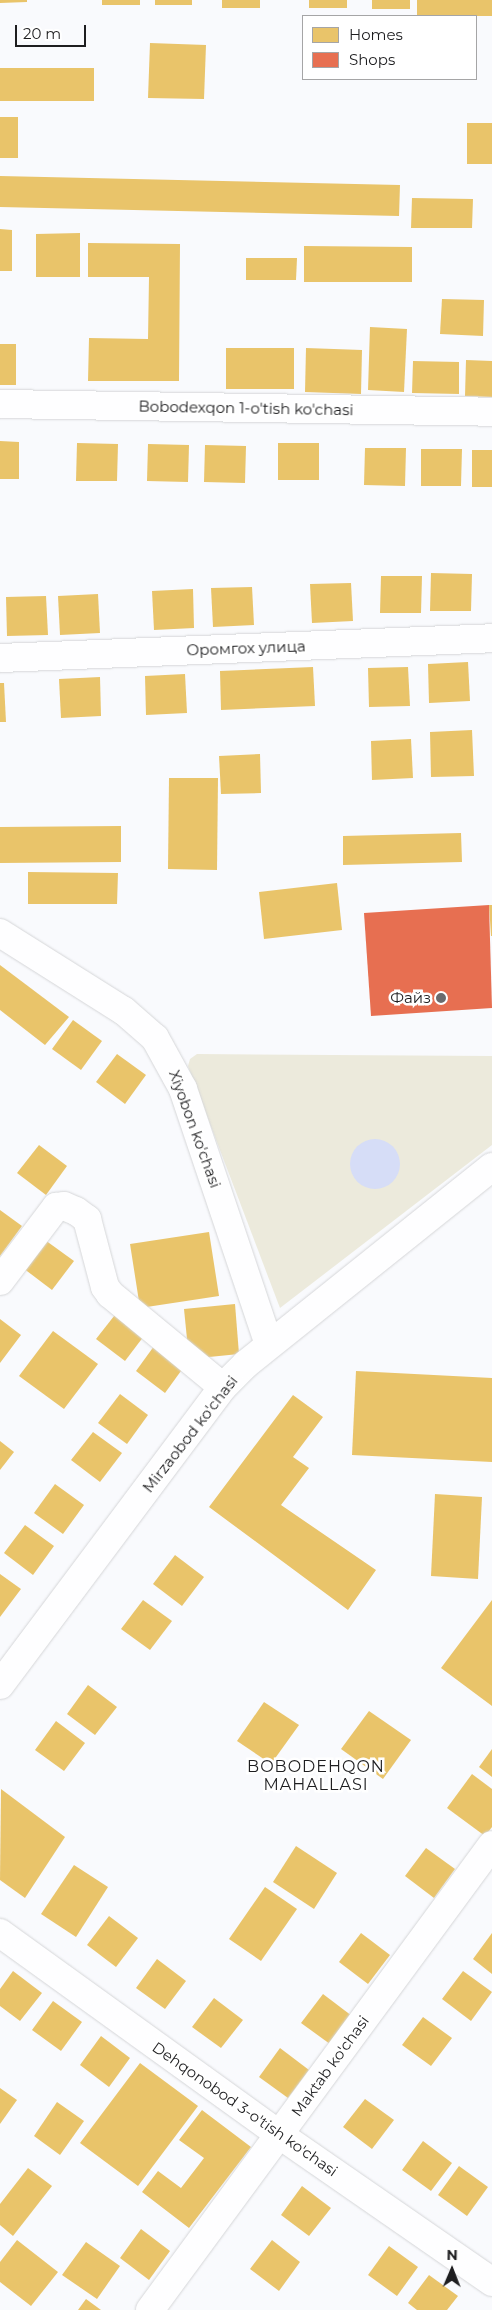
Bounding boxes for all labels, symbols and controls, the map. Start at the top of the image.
scale bar [18,15,89,47]
legend [302,15,477,80]
text: 20 m [23,24,61,43]
text: Homes [349,25,403,44]
text: Shops [349,50,395,69]
street label: Bobodexqon 1-o'tish ko'chasi [138,397,354,419]
street label: Оромгох улица [186,637,306,659]
place label: Файз [390,989,431,1007]
marker: Файз [435,992,447,1004]
street label: Xiyobon ko'chasi [165,1068,225,1190]
street label: Mirzaobod ko'chasi [139,1372,241,1496]
district label: BOBODEHQON MAHALLASI [246,1757,386,1795]
street label: Maktab ko'chasi [287,2012,373,2120]
street label: Dehqonobod 3-o'tish ko'chasi [149,2038,341,2180]
north arrow [427,2245,477,2295]
text: N [446,2246,458,2264]

